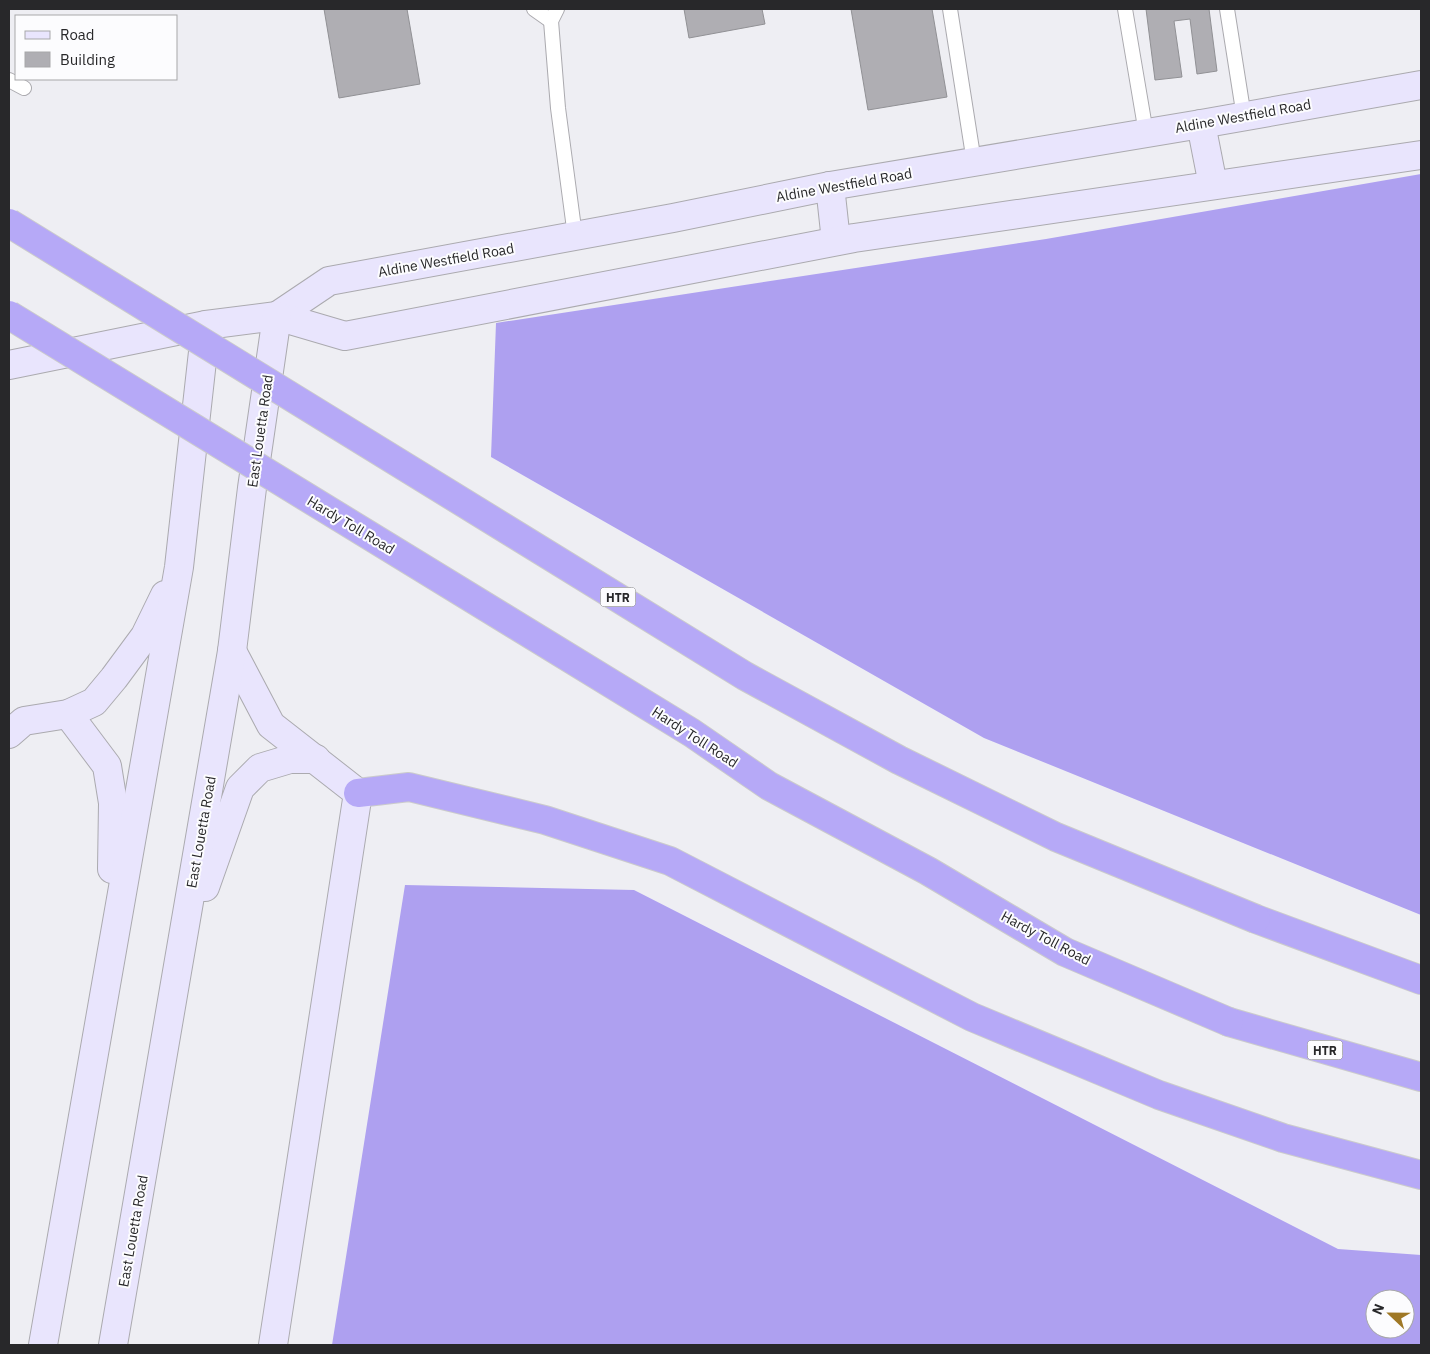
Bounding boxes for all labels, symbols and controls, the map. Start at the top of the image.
legend [15,15,178,80]
text: Road [60,25,95,44]
text: Building [60,50,115,69]
street label: Aldine Westfield Road [1174,95,1312,137]
street label: Aldine Westfield Road [775,164,913,206]
street label: Aldine Westfield Road [377,239,515,281]
street label: East Louetta Road [243,373,277,489]
street label: Hardy Toll Road [304,492,398,558]
road number: HTR [600,588,636,606]
street label: Hardy Toll Road [649,703,741,771]
street label: East Louetta Road [182,774,220,890]
street label: Hardy Toll Road [998,907,1094,969]
road number: HTR [1308,1040,1342,1060]
street label: East Louetta Road [114,1173,152,1289]
north arrow [1365,1289,1415,1339]
text: N [1368,1301,1388,1317]

